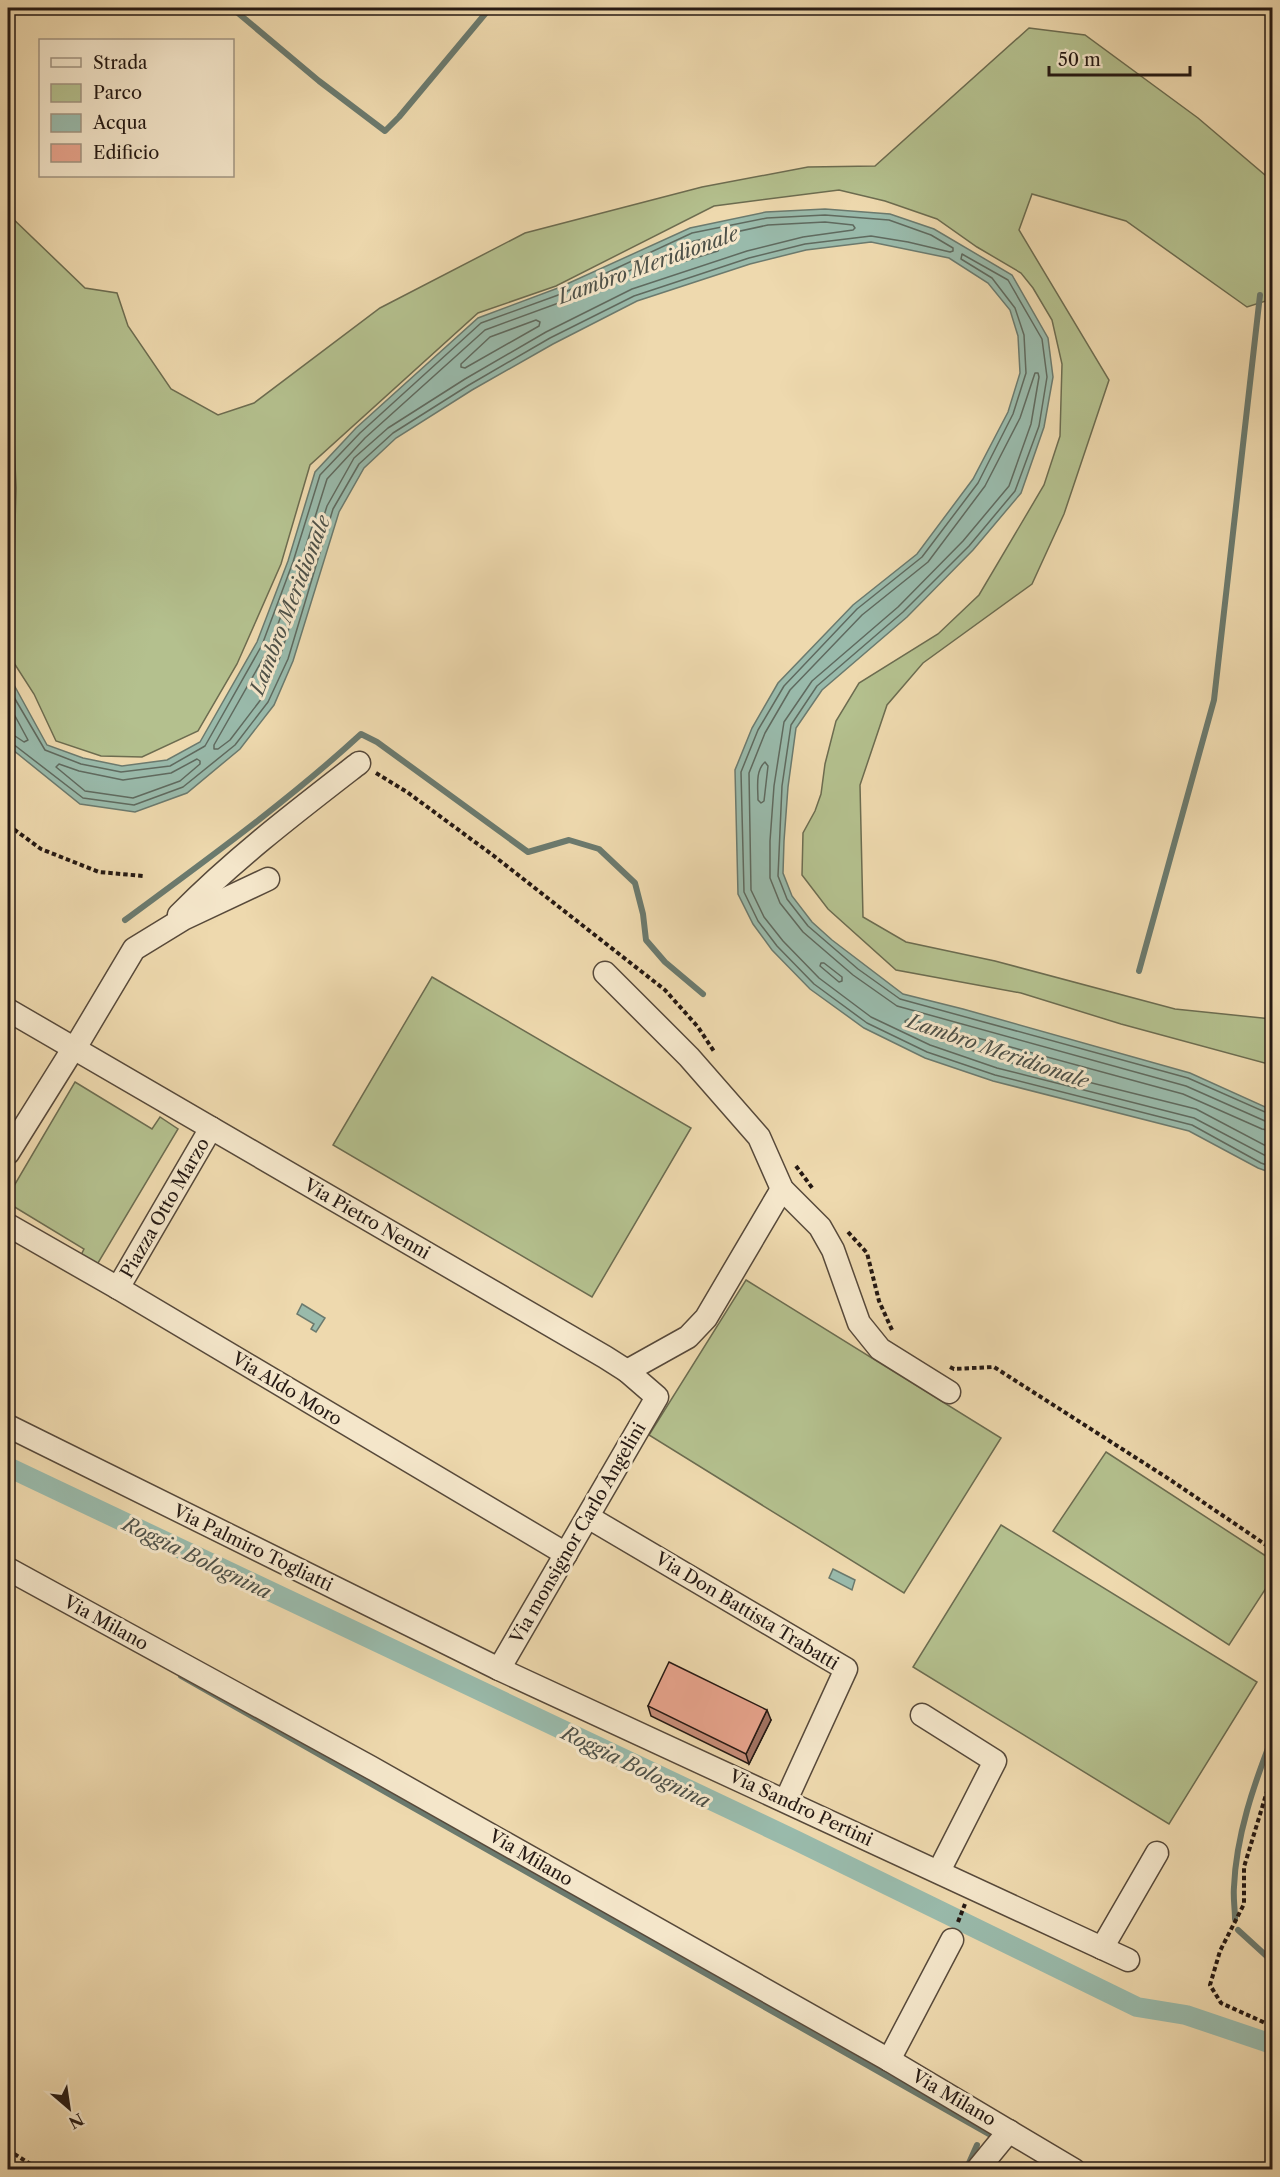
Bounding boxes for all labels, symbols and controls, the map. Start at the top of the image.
legend [39,39,234,177]
scale bar [1049,39,1190,77]
text: 50 m [1058,49,1101,71]
text: Strada [93,52,148,74]
text: Parco [93,82,142,104]
text: Acqua [92,112,147,134]
text: Edificio [93,142,159,164]
water label: Lambro Meridionale [553,221,743,309]
water label: Lambro Meridionale [244,511,336,700]
water label: Lambro Meridionale [902,1008,1093,1094]
street label: Piazza Otto Marzo [116,1134,214,1282]
street label: Via Pietro Nenni [299,1173,434,1264]
street label: Via Aldo Moro [227,1347,346,1430]
street label: Via monsignor Carlo Angelini [505,1418,651,1648]
street label: Via Palmiro Togliatti [169,1499,337,1596]
water label: Roggia Bolognina [117,1511,275,1604]
street label: Via Don Battista Trabatti [650,1547,843,1675]
street label: Via Milano [59,1590,152,1655]
water label: Roggia Bolognina [556,1720,714,1813]
street label: Via Sandro Pertini [725,1765,877,1851]
street label: Via Milano [484,1825,577,1891]
street label: Via Milano [907,2065,1000,2131]
north arrow [39,2078,99,2138]
text: N [65,2109,87,2133]

